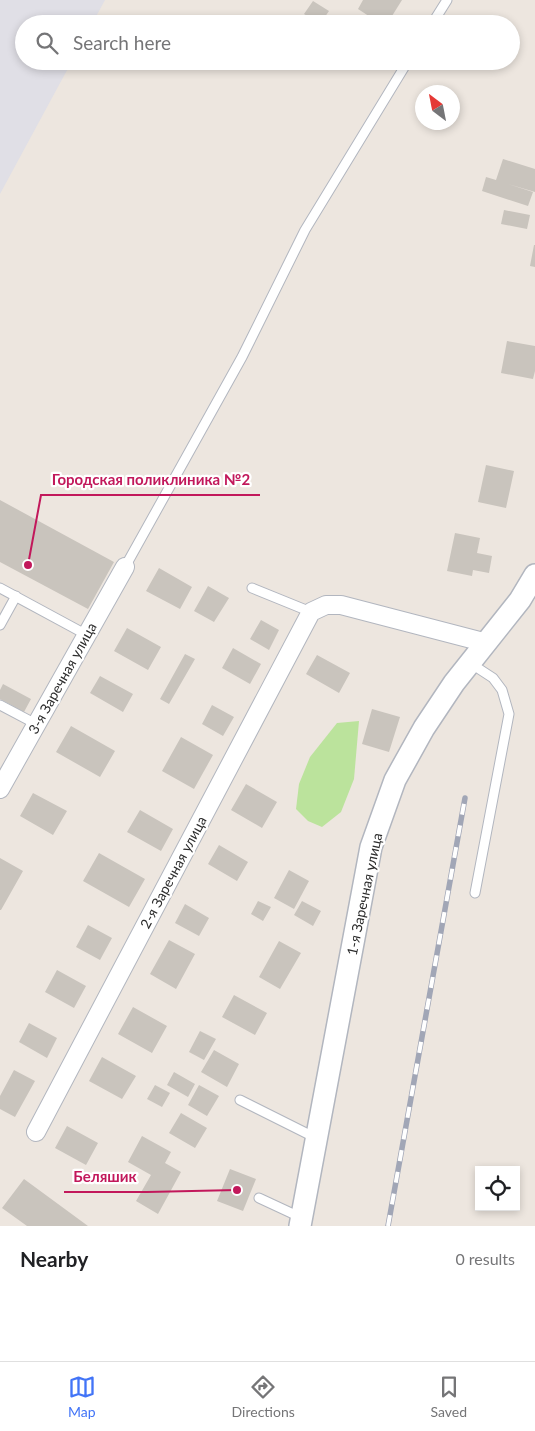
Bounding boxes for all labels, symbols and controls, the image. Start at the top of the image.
search box [15,15,520,70]
icon: search [33,29,61,57]
text: Search here [73,31,171,54]
north arrow [415,85,460,130]
callout: Городская поликлиника №2 [41,465,260,495]
text: Городская поликлиника №2 [52,470,250,488]
street label: 3-я Заречная улица [24,619,100,737]
street label: 2-я Заречная улица [136,813,210,931]
street label: 1-я Заречная улица [343,831,385,957]
callout: Беляшик [64,1162,147,1192]
map controls [475,1166,520,1211]
button: locate [475,1166,520,1211]
text: Беляшик [73,1167,138,1185]
text: Nearby [20,1246,88,1271]
text: 0 results [455,1249,515,1268]
tab: Map [68,1373,96,1420]
tab: Directions [232,1373,295,1420]
tab: Saved [431,1373,467,1420]

